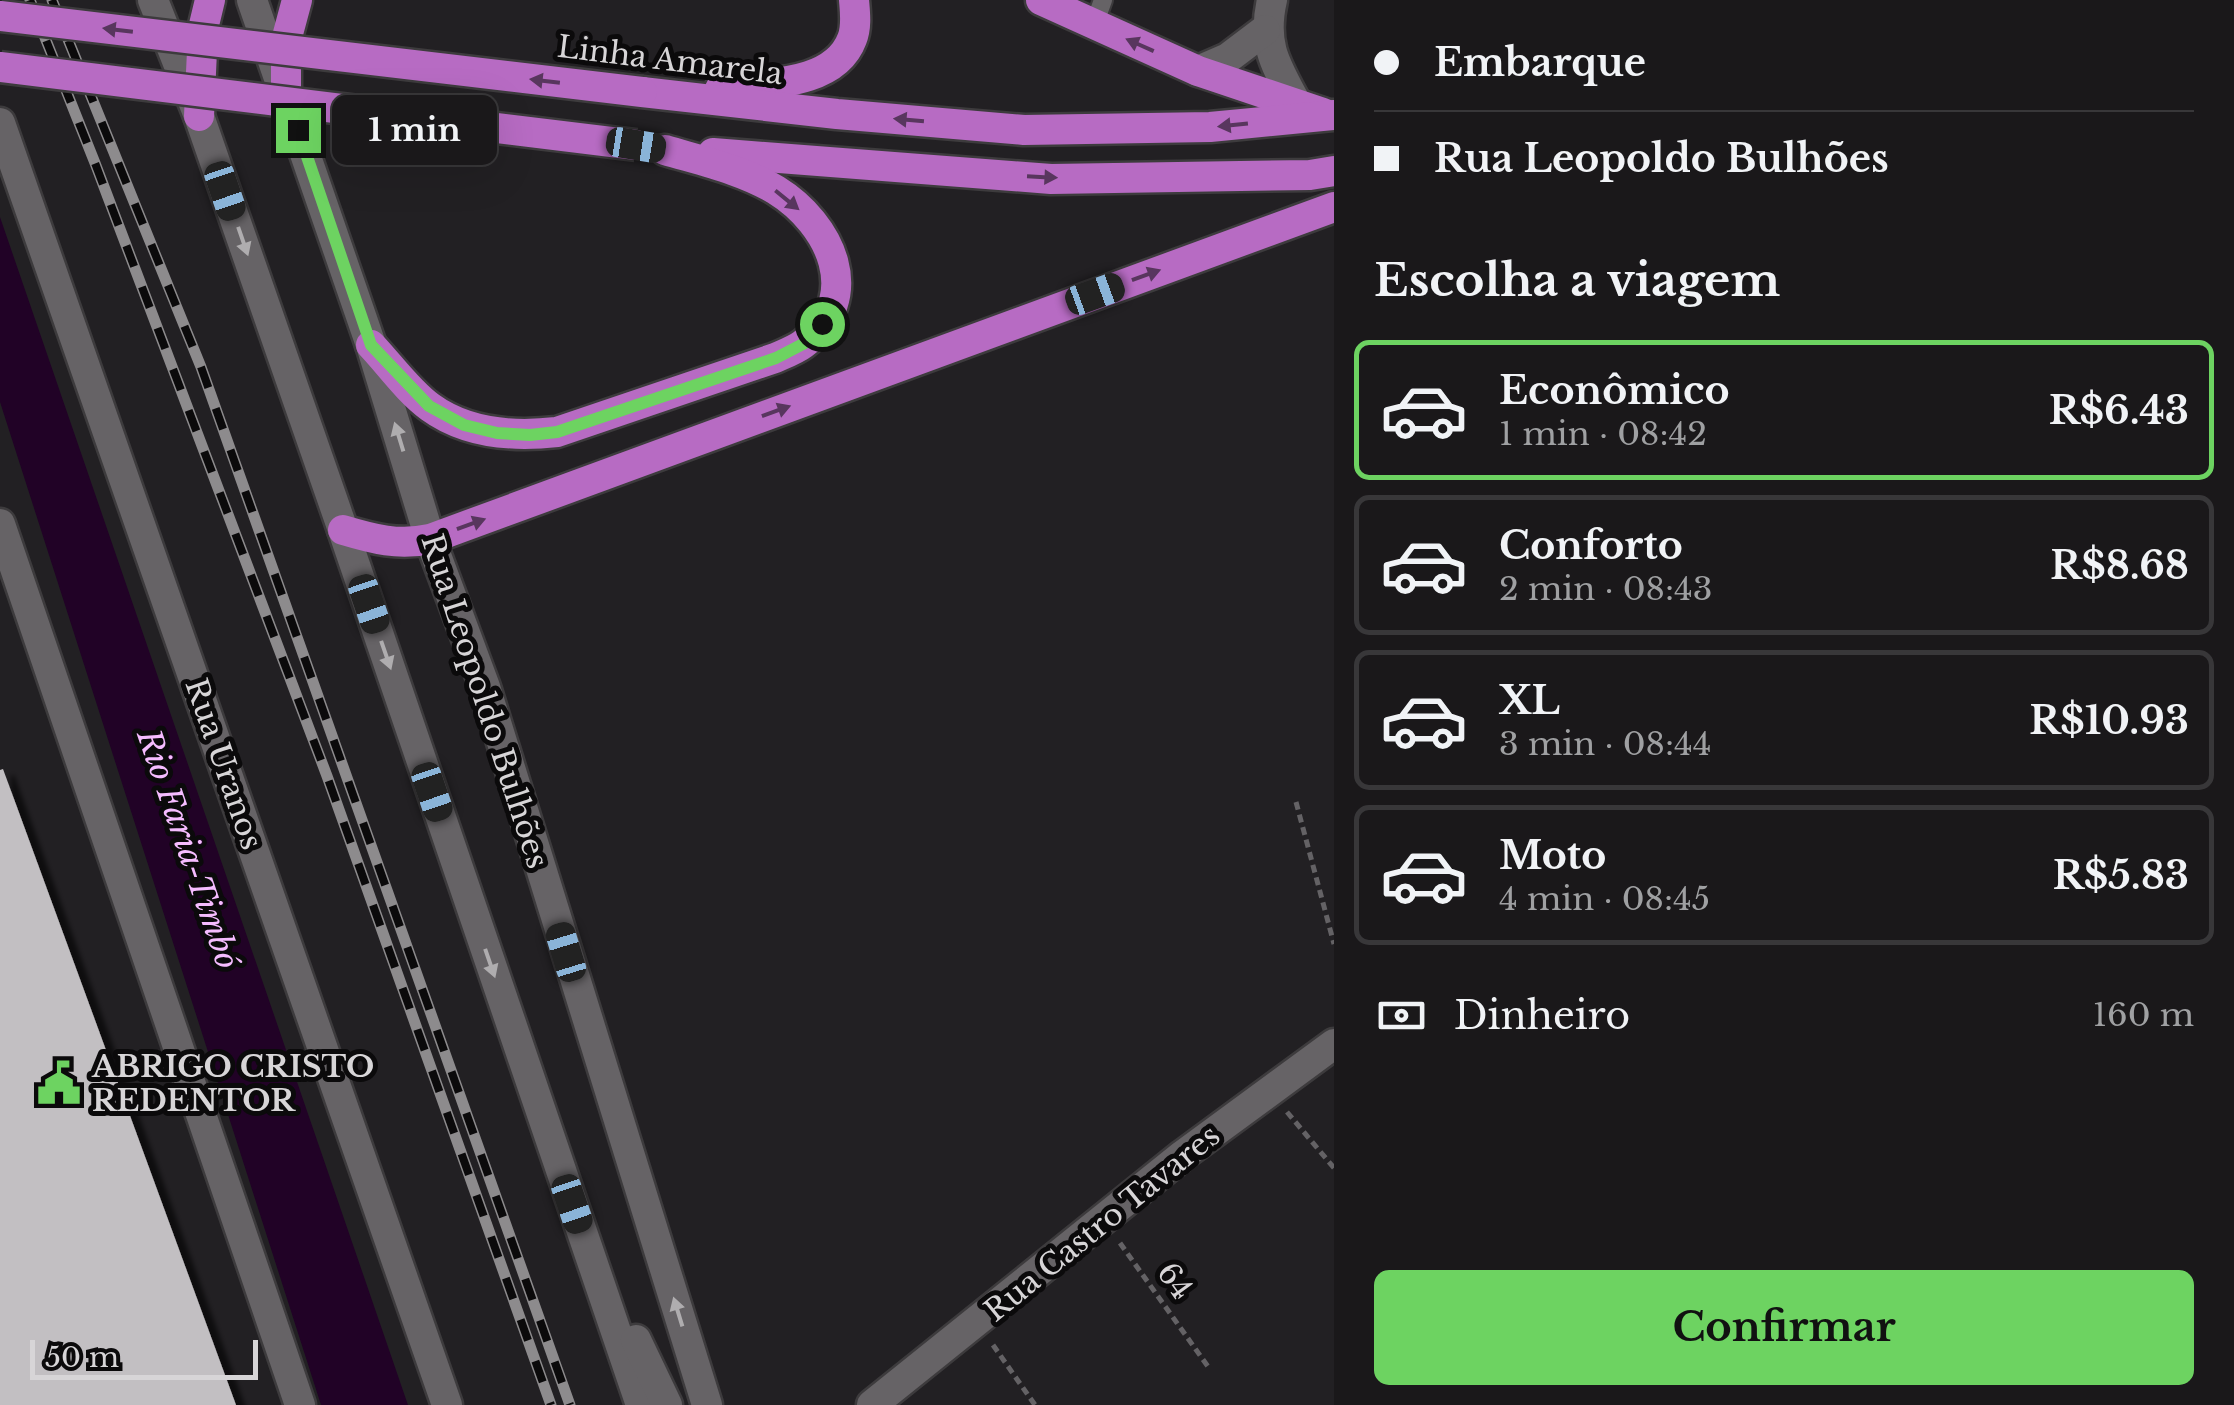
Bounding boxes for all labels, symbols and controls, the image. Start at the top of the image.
one-way arrow [101,22,133,38]
street label: Linha Amarela [555,28,785,92]
one-way arrow [1125,37,1155,53]
text: Embarque [1434,39,1646,86]
one-way arrow [528,73,560,89]
callout: 1 min [333,95,498,165]
route end [276,108,321,153]
text: 1 min [368,110,461,150]
one-way arrow [892,112,924,128]
one-way arrow [1217,117,1248,133]
car [604,125,668,165]
text: Rua Leopoldo Bulhões [1434,135,1889,182]
car [201,158,249,224]
one-way arrow [1026,169,1058,185]
one-way arrow [774,189,800,210]
one-way arrow [236,226,251,256]
text: Escolha a viagem [1374,252,1780,308]
one-way arrow [1132,266,1162,282]
car [1062,270,1128,318]
route start [800,302,845,347]
icon: car [1379,365,1469,455]
text: Econômico [1499,367,1730,414]
text: R$6.43 [2049,387,2189,434]
one-way arrow [761,403,791,418]
text: 1 min · 08:42 [1499,414,1707,454]
one-way arrow [391,422,406,452]
one-way arrow [456,516,486,531]
icon: car [1379,520,1469,610]
text: Conforto [1499,522,1683,569]
street label: Rua Leopoldo Bulhões [413,529,557,873]
text: R$8.68 [2050,542,2189,589]
text: 2 min · 08:43 [1499,569,1712,609]
car [345,571,393,637]
one-way arrow [379,641,394,671]
street label: Rua Uranos [177,674,271,854]
icon: car [1379,675,1469,765]
text: XL [1499,677,1560,724]
text: R$10.93 [2029,697,2189,744]
water label: Rio Faria-Timbó [128,723,248,974]
text: 3 min · 08:44 [1499,724,1711,764]
car [408,759,456,825]
icon: car [1379,830,1469,920]
text: Moto [1499,832,1606,879]
text: R$5.83 [2053,852,2189,899]
text: 4 min · 08:45 [1499,879,1710,919]
car [543,919,589,985]
one-way arrow [483,948,498,978]
icon: cash [1374,988,1429,1043]
text: Dinheiro [1454,992,1630,1039]
text: 160 m [2093,995,2194,1035]
place label: ABRIGO CRISTO REDENTOR [91,1048,374,1119]
public building icon: ABRIGO CRISTO REDENTOR [35,1059,83,1107]
street label: Rua Castro Tavares [977,1117,1227,1329]
car [548,1171,596,1237]
street label: 64 [1149,1255,1201,1307]
button: Confirmar [1374,1270,2194,1385]
one-way arrow [670,1296,685,1327]
scale bar [30,1335,258,1380]
text: 50 m [45,1340,119,1375]

